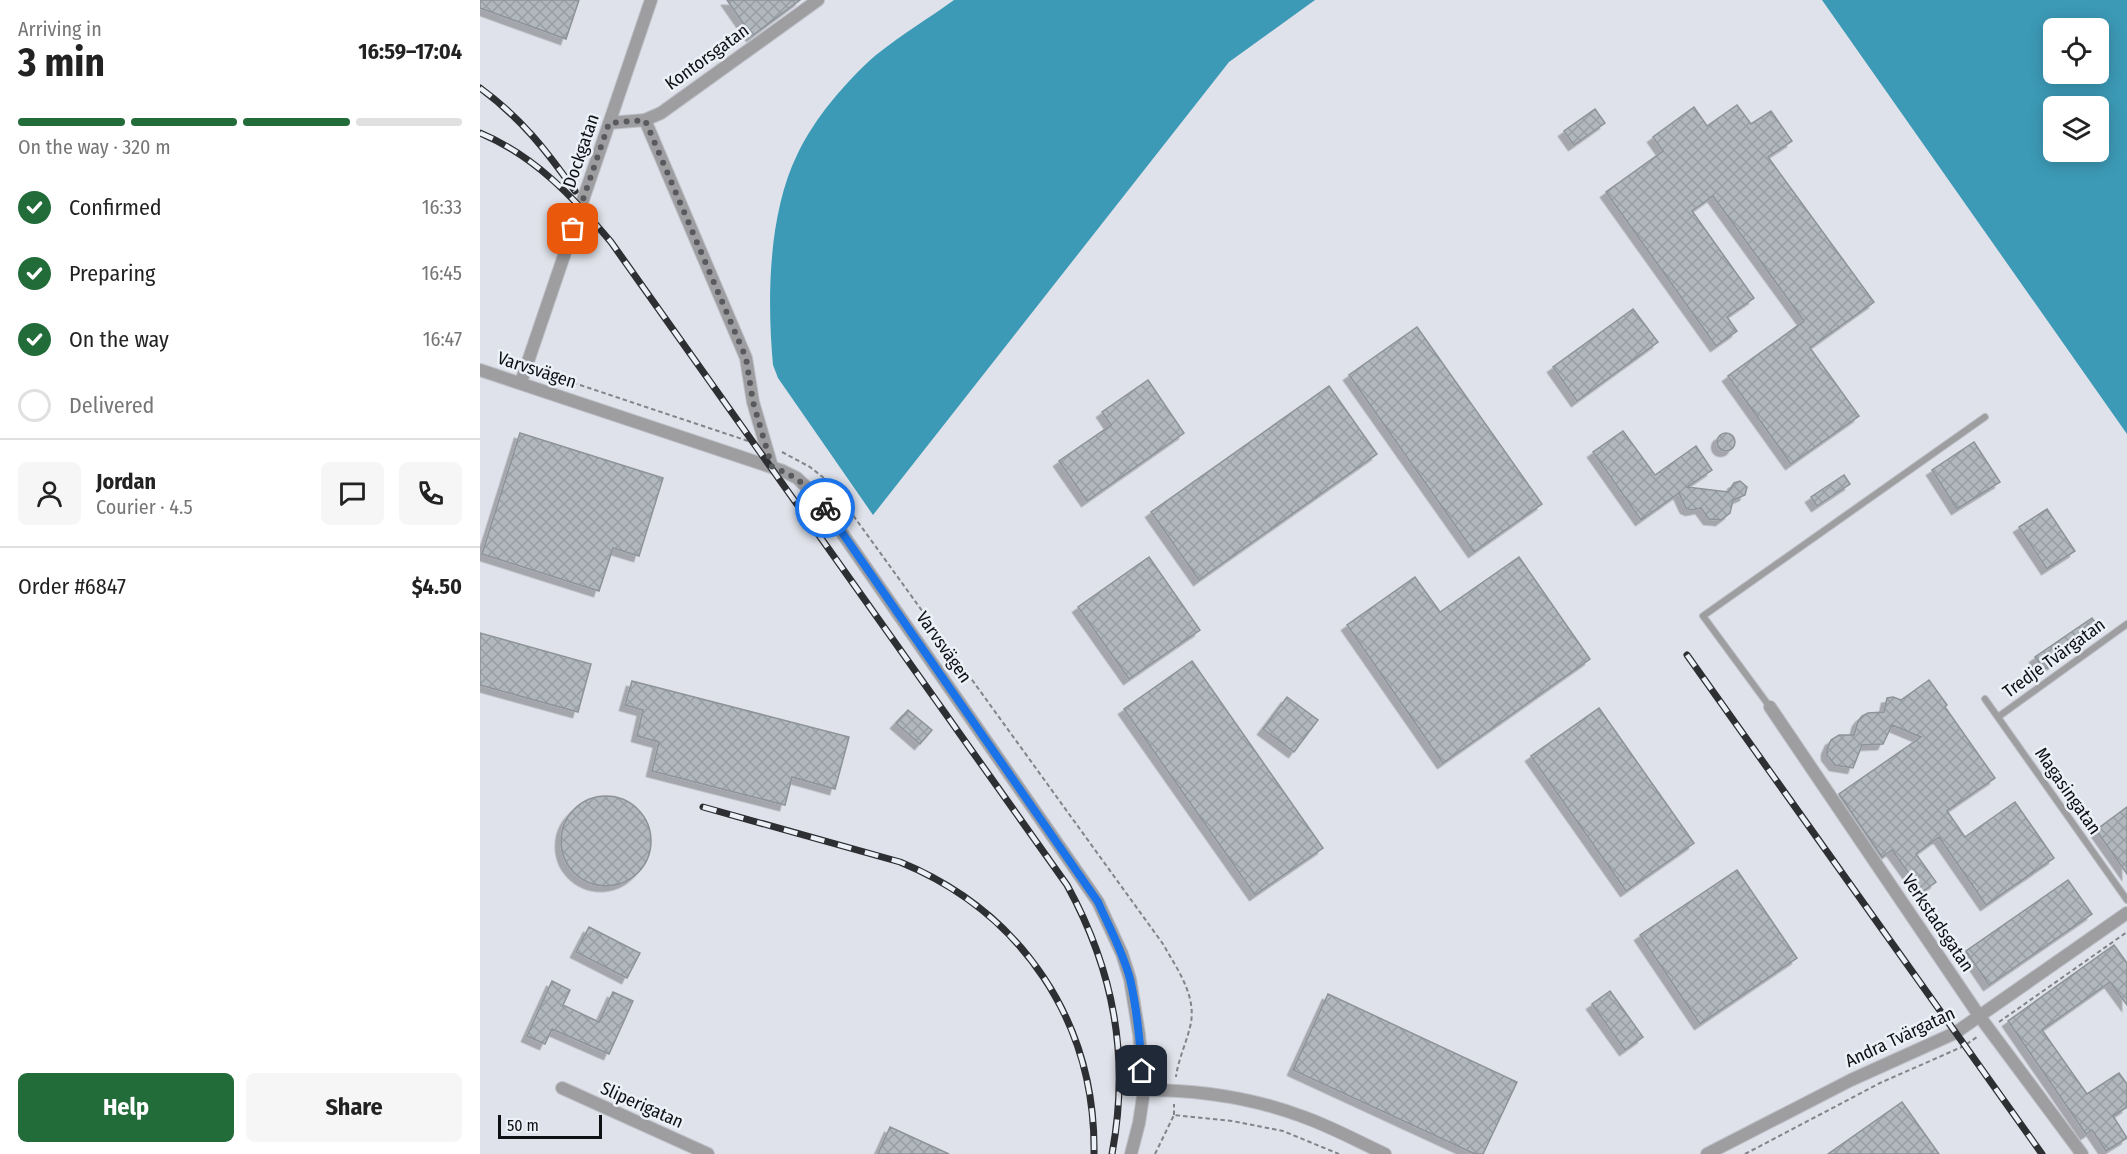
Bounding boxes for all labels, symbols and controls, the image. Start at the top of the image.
text: Arriving in [18,17,102,41]
map controls [2043,18,2109,162]
button: locate [2043,18,2109,84]
street label: Kontorsgatan [661,19,753,95]
text: 16:59–17:04 [358,38,462,65]
text: 3 min [18,40,105,86]
button: layers [2043,96,2109,162]
street label: Dockgatan [558,111,604,191]
text: On the way · 320 m [18,135,171,159]
icon: check [18,191,51,224]
text: Confirmed [69,194,162,221]
text: 16:33 [422,195,462,219]
pin [547,203,598,254]
icon: bag [556,212,589,245]
icon: check [18,257,51,290]
text: Preparing [69,260,155,287]
text: 16:45 [421,261,462,285]
icon: check [18,323,51,356]
text: On the way [69,326,169,353]
text: 16:47 [423,327,462,351]
street label: Varvsvägen [495,347,579,393]
text: Delivered [69,392,154,419]
button: person [18,462,81,525]
button: chat [321,462,384,525]
button: phone [399,462,462,525]
text: Jordan [96,468,156,495]
courier [795,478,855,538]
icon: bike [809,492,842,525]
text: Courier · 4.5 [96,495,193,519]
text: Order #6847 [18,573,126,600]
text: $4.50 [412,573,462,600]
street label: Varvsvägen [912,607,976,687]
street label: Tredje Tvärgatan [1999,614,2109,702]
street label: Magasingatan [2030,743,2106,839]
street label: Verkstadsgatan [1897,870,1979,976]
street label: Andra Tvärgatan [1842,1002,1958,1072]
pin [1116,1045,1167,1096]
icon: home [1125,1054,1158,1087]
button: Help [18,1073,234,1142]
button: Share [246,1073,462,1142]
street label: Sliperigatan [597,1077,687,1133]
scale bar [498,1112,602,1140]
text: 50 m [507,1116,539,1135]

